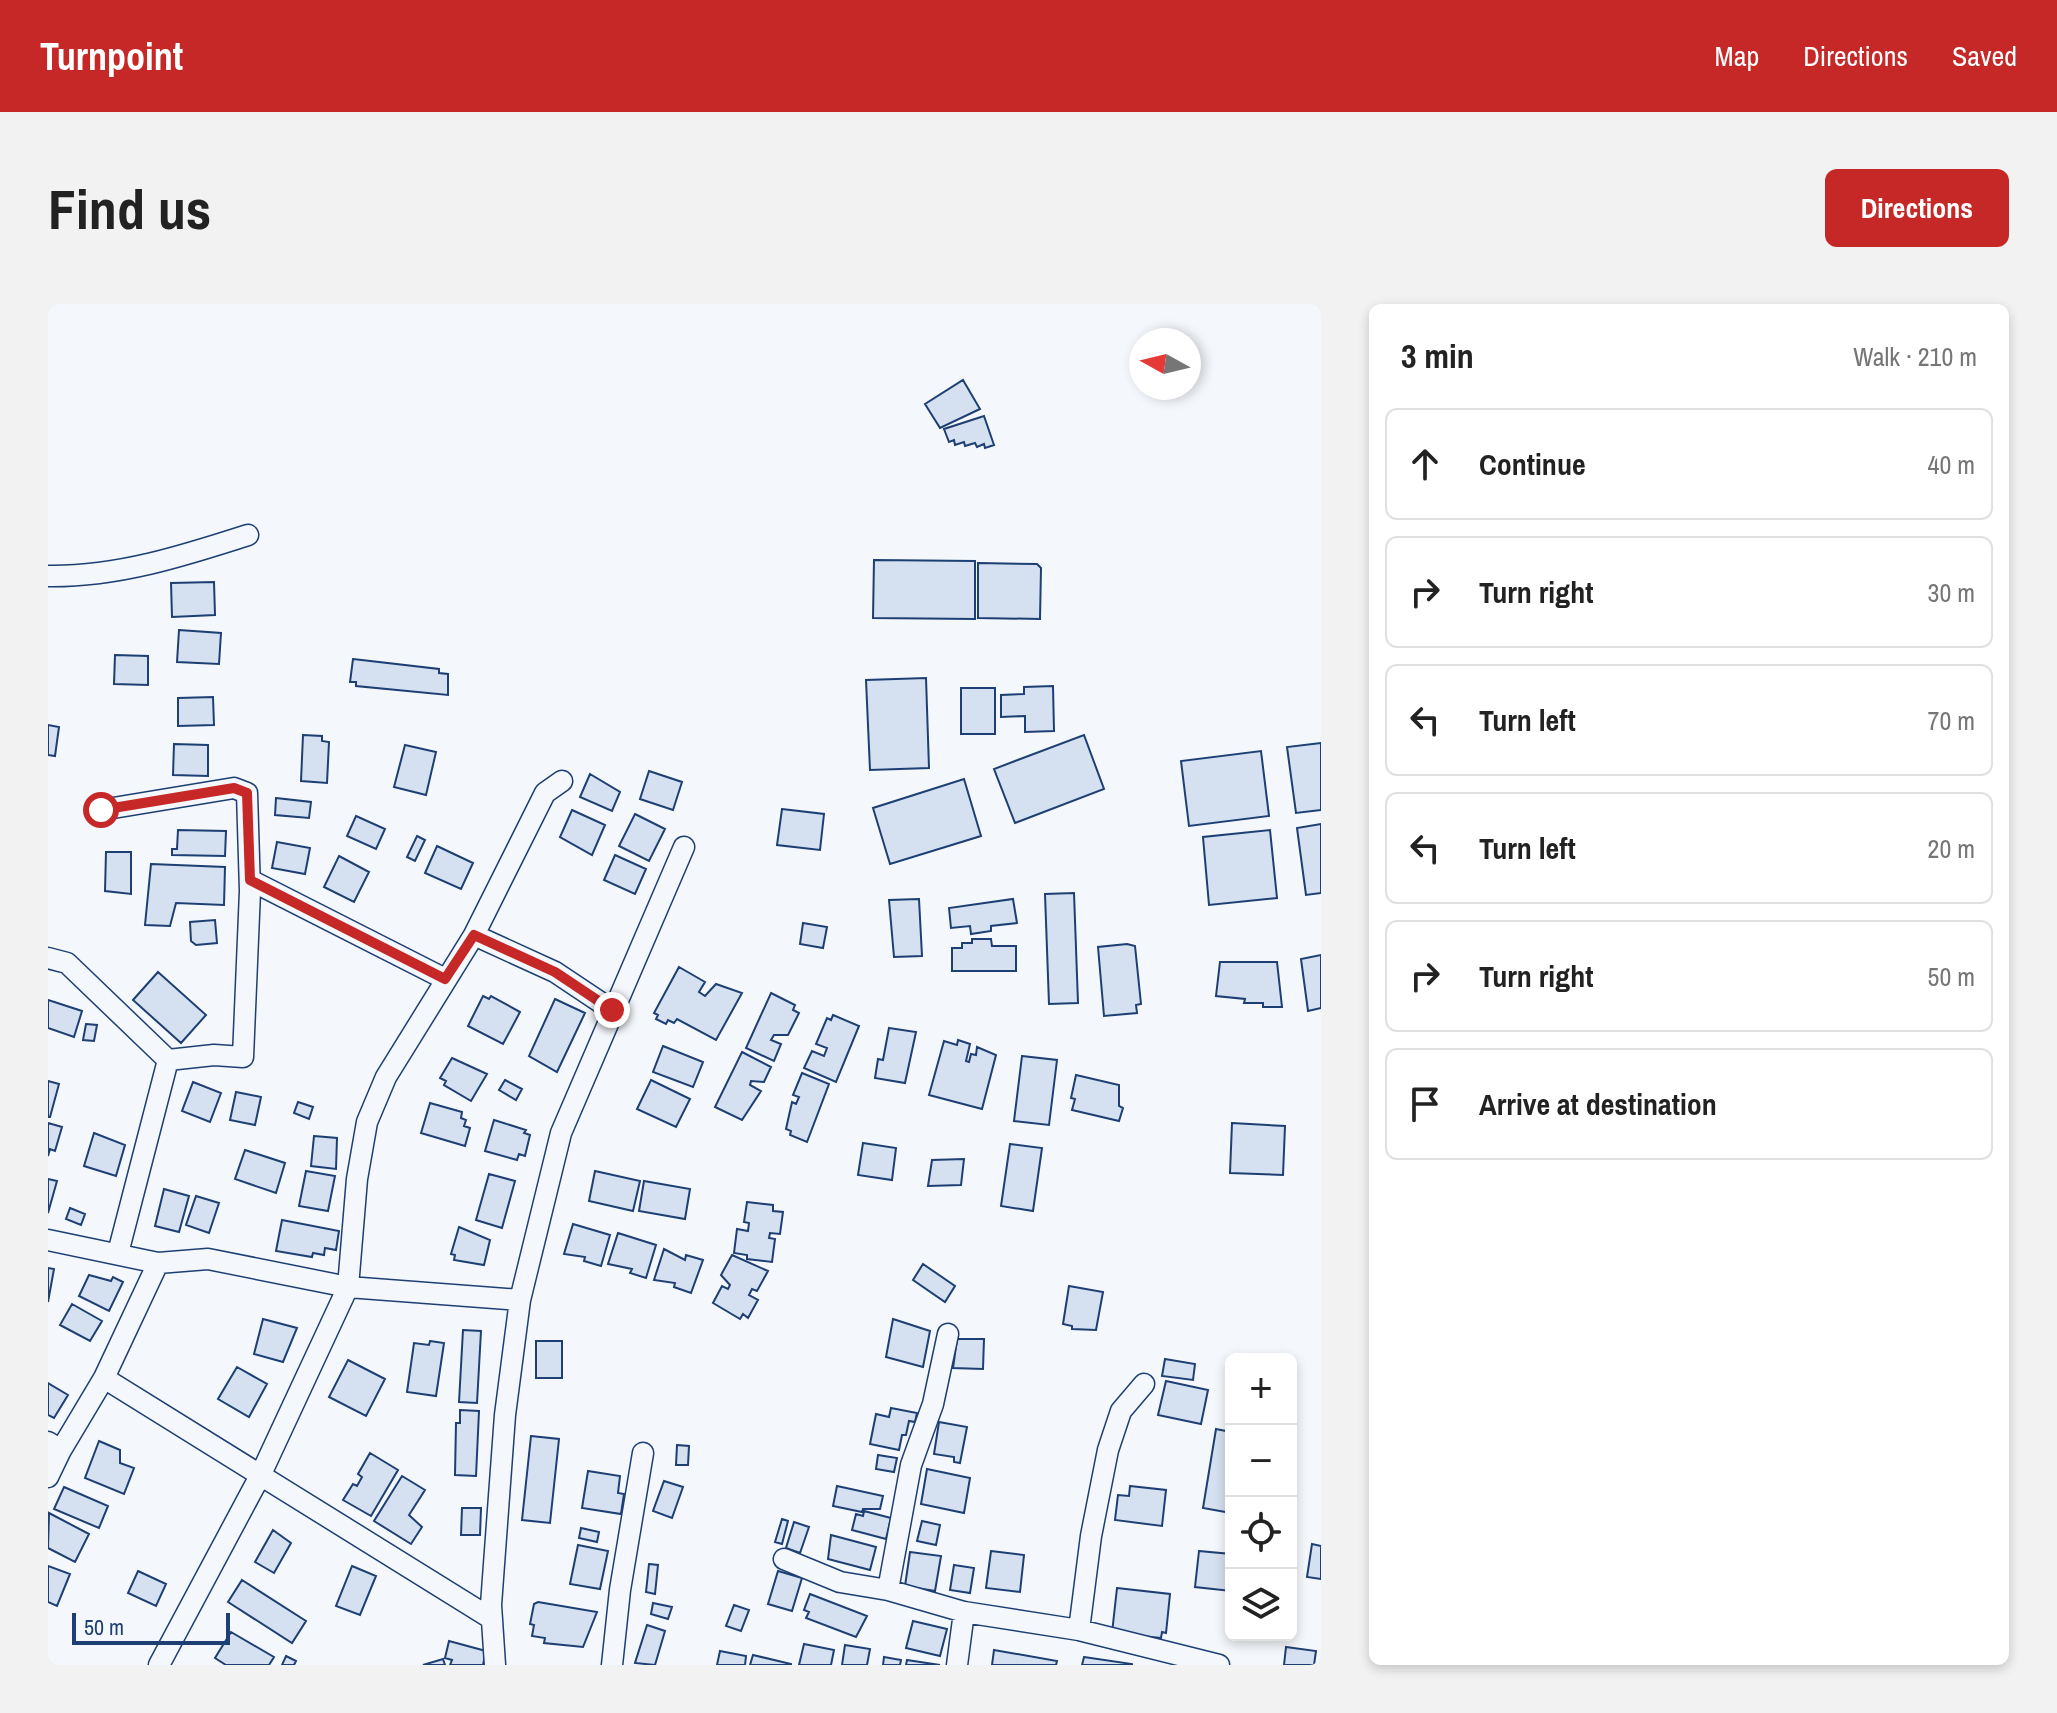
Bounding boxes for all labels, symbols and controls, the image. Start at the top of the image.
text: Turnpoint [40,31,183,82]
text: Map [1715,37,1759,75]
text: Directions [1803,37,1908,75]
text: Saved [1952,37,2017,75]
button: Directions [1825,169,2009,247]
text: Find us [48,171,211,246]
north arrow [1129,328,1201,400]
text: 3 min [1401,333,1474,379]
text: Walk · 210 m [1853,339,1977,374]
icon: ahead [1403,442,1447,486]
text: Continue [1479,444,1586,484]
text: 40 m [1928,447,1975,482]
icon: right [1403,570,1447,614]
text: Turn right [1479,572,1593,612]
text: 30 m [1928,575,1975,610]
icon: left [1403,698,1447,742]
text: Turn left [1479,700,1576,740]
text: 70 m [1928,703,1975,738]
route start [83,792,119,828]
icon: left [1403,826,1447,870]
text: Turn left [1479,828,1576,868]
text: 20 m [1928,831,1975,866]
icon: right [1403,954,1447,998]
text: Turn right [1479,956,1593,996]
text: 50 m [1928,959,1975,994]
route end [594,992,630,1028]
icon: arrive [1403,1082,1447,1126]
text: Arrive at destination [1479,1084,1717,1124]
map controls [1225,1353,1297,1641]
button: + [1225,1353,1297,1425]
button: − [1225,1425,1297,1497]
button: locate [1225,1497,1297,1569]
button: layers [1225,1569,1297,1641]
scale bar [72,1609,230,1645]
text: 50 m [84,1612,124,1642]

